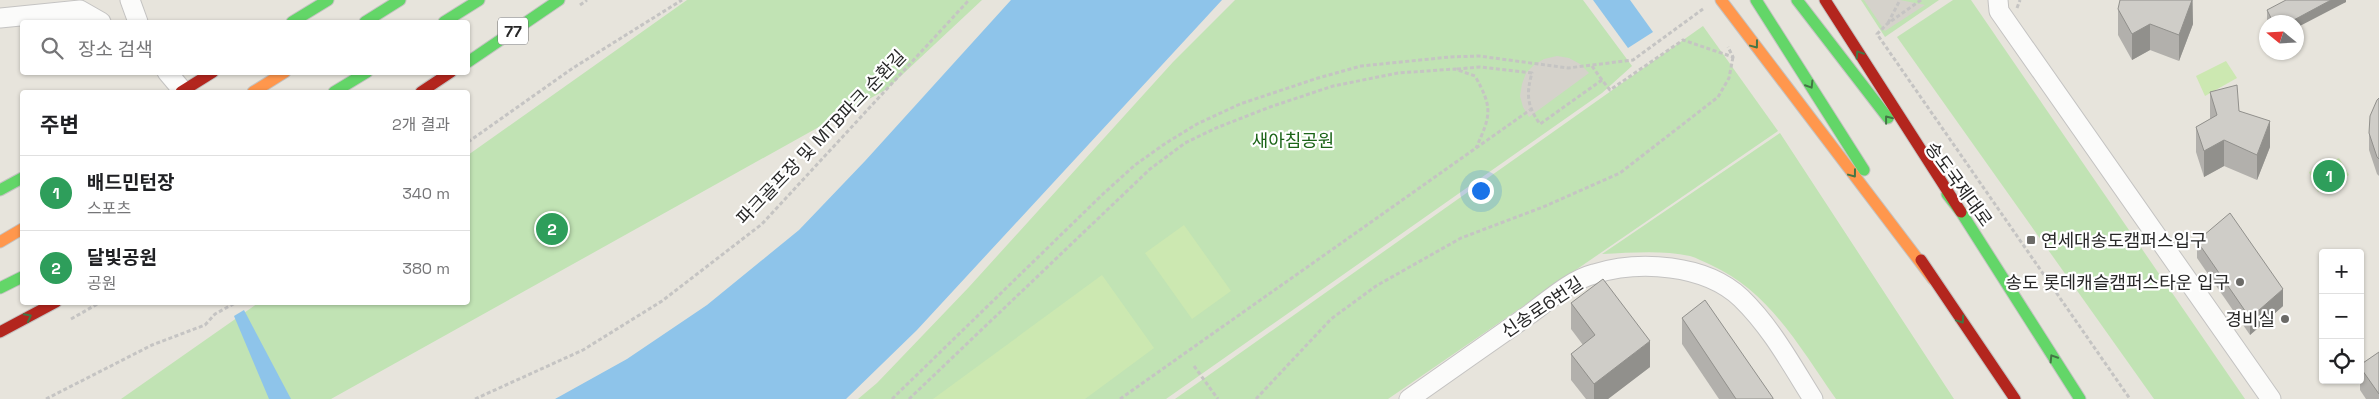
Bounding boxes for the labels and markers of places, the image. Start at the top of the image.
pin: 1 [2313,157,2345,195]
pin: 2 [536,210,568,248]
place label: 연세대송도캠퍼스입구 [2041,229,2207,252]
marker: 연세대송도캠퍼스입구 [2025,234,2037,246]
place label: 송도 롯데캐슬캠퍼스타운 입구 [2005,271,2230,294]
marker: 송도 롯데캐슬캠퍼스타운 입구 [2234,276,2246,288]
place label: 경비실 [2225,308,2275,331]
marker: 경비실 [2279,313,2291,325]

